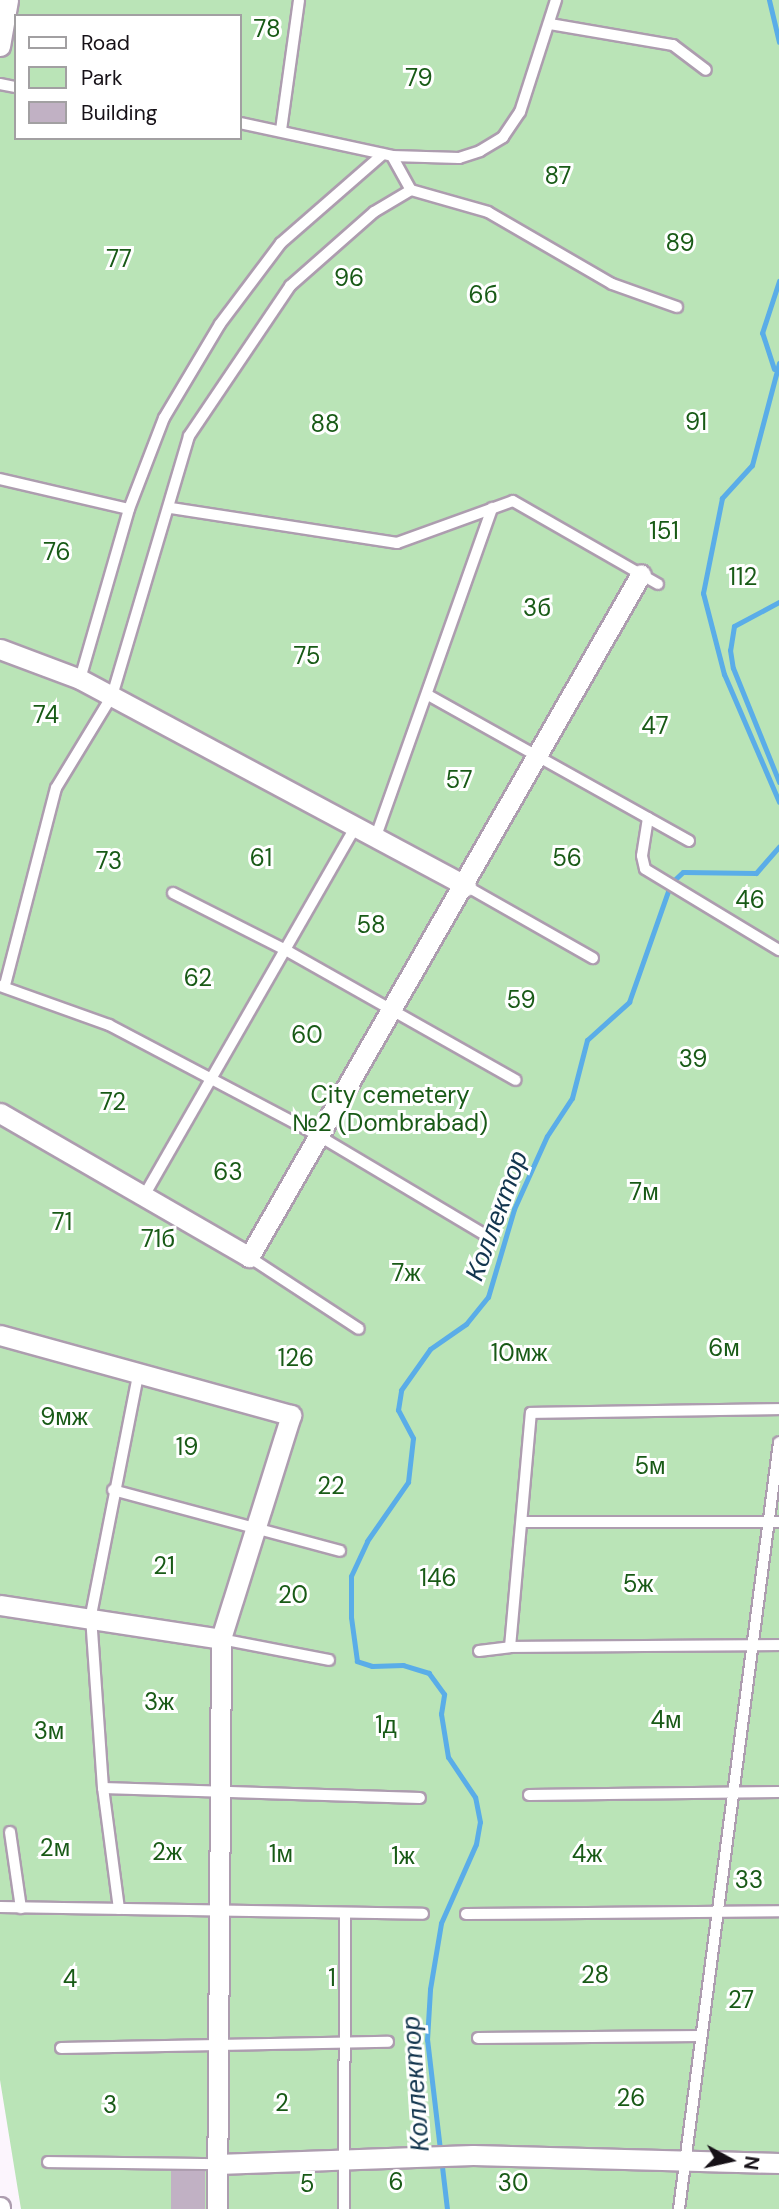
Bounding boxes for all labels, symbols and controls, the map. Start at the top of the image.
legend [14,14,242,140]
park label: 78 [254,15,280,43]
text: Road [81,29,130,57]
text: Park [81,64,122,92]
park label: 79 [405,64,433,92]
text: Building [81,99,157,127]
park label: 87 [545,162,571,190]
park label: 89 [666,229,694,257]
park label: 77 [106,245,132,273]
park label: 96 [334,264,364,292]
park label: 6б [469,281,497,309]
park label: 91 [685,408,707,436]
park label: 88 [310,410,340,438]
park label: 151 [649,517,679,545]
park label: 76 [43,538,71,566]
park label: 112 [729,563,757,591]
park label: 3б [523,594,551,622]
park label: 75 [294,642,320,670]
park label: 74 [33,701,59,729]
park label: 47 [641,712,669,740]
park label: 57 [445,766,473,794]
park label: 61 [250,844,272,872]
park label: 56 [552,844,582,872]
park label: 73 [96,847,122,875]
park label: 46 [735,886,765,914]
park label: 58 [356,911,386,939]
park label: 62 [184,964,212,992]
park label: 59 [506,986,536,1014]
park label: 60 [291,1021,323,1049]
park label: 39 [679,1045,707,1073]
park label: City cemetery №2 (Dombrabad) [292,1081,488,1137]
park label: 72 [100,1088,126,1116]
water label: Коллектор [459,1147,535,1285]
park label: 63 [213,1158,243,1186]
park label: 7м [629,1178,659,1206]
park label: 71 [52,1208,72,1236]
park label: 71б [141,1225,175,1253]
park label: 7ж [392,1259,420,1287]
park label: 6м [708,1334,740,1362]
park label: 10мж [491,1339,547,1367]
park label: 126 [278,1344,314,1372]
park label: 9мж [40,1403,88,1431]
park label: 19 [176,1433,198,1461]
park label: 5м [634,1452,666,1480]
park label: 22 [317,1472,345,1500]
park label: 21 [153,1552,175,1580]
park label: 146 [419,1564,457,1592]
park label: 5ж [623,1570,653,1598]
park label: 20 [278,1581,308,1609]
park label: 3ж [144,1688,174,1716]
park label: 4м [650,1706,682,1734]
park label: 1д [375,1711,397,1739]
park label: 3м [34,1717,64,1745]
park label: 2м [40,1834,70,1862]
park label: 2ж [152,1838,182,1866]
park label: 1м [269,1840,293,1868]
park label: 4ж [572,1840,602,1868]
park label: 1ж [391,1842,415,1870]
park label: 33 [735,1866,763,1894]
park label: 28 [581,1961,609,1989]
park label: 1 [328,1964,336,1992]
park label: 4 [63,1965,77,1993]
park label: 27 [728,1986,754,2014]
water label: Коллектор [396,2015,436,2153]
park label: 26 [617,2084,645,2112]
park label: 2 [275,2089,289,2117]
park label: 3 [103,2091,117,2119]
north arrow [695,2125,765,2195]
text: N [738,2154,765,2172]
park label: 6 [388,2168,404,2196]
park label: 30 [498,2169,528,2197]
park label: 5 [300,2170,314,2198]

